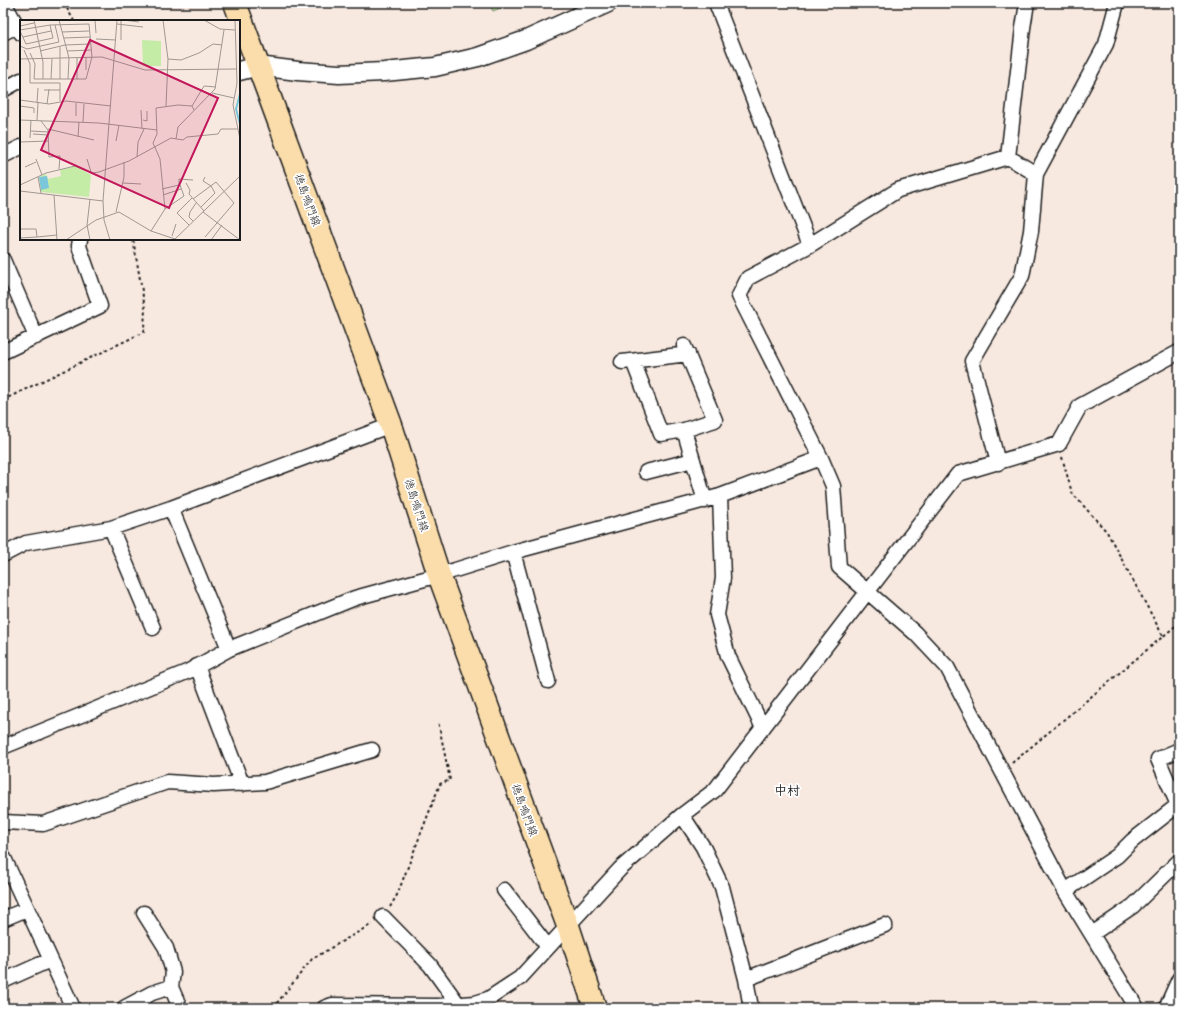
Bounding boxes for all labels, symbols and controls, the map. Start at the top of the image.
inset map [20,20,240,240]
street label: 徳島鳴門線 [292,172,324,228]
street label: 徳島鳴門線 [402,477,432,533]
district label: 中村 [774,781,800,799]
street label: 徳島鳴門線 [509,782,541,838]

